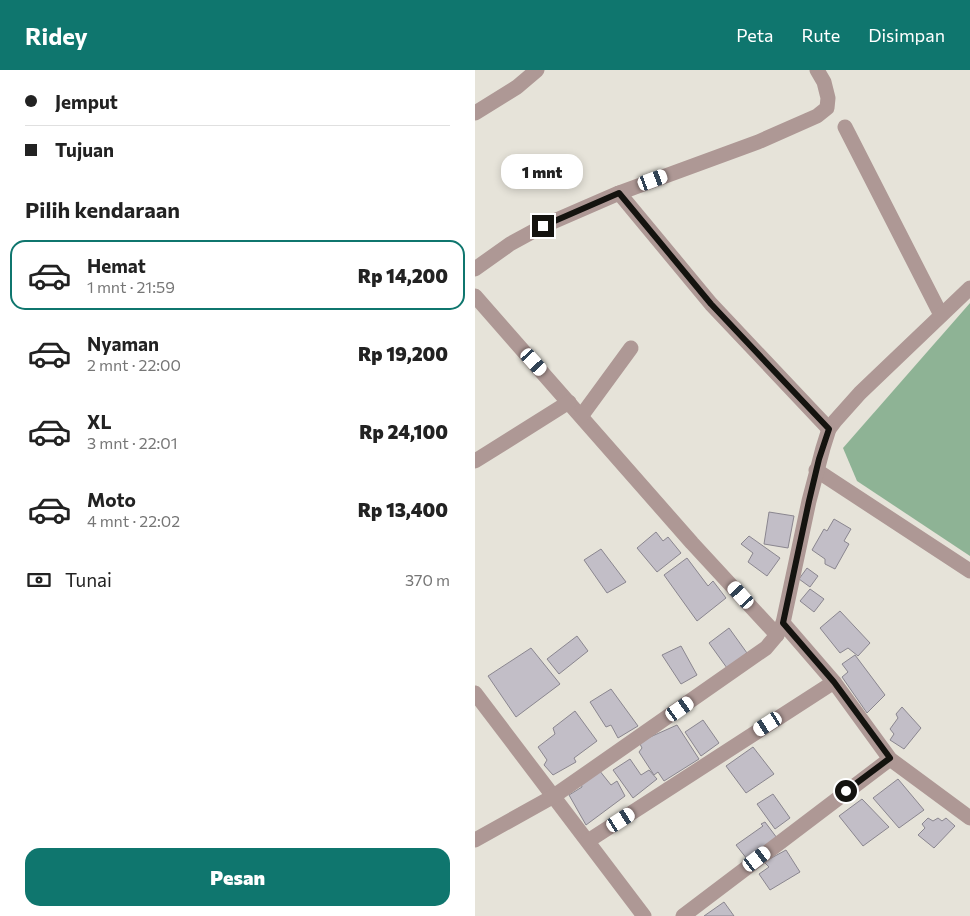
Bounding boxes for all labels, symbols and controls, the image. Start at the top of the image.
text: Ridey [25,21,88,50]
text: Peta [736,24,773,46]
text: Rute [801,24,840,46]
text: Disimpan [868,24,945,46]
text: Jemput [55,90,118,113]
text: Tujuan [55,138,114,161]
callout: 1 mnt [502,154,584,188]
text: 1 mnt [522,162,562,181]
car [636,168,669,192]
text: Pilih kendaraan [25,196,180,223]
route end [532,215,554,237]
icon: car [27,253,72,298]
text: Hemat [87,254,146,277]
text: Rp 14,200 [358,264,448,287]
text: 1 mnt · 21:59 [87,277,175,296]
icon: car [27,331,72,376]
text: Nyaman [87,332,159,355]
text: Rp 19,200 [358,342,448,365]
car [518,346,549,378]
text: 2 mnt · 22:00 [87,355,181,374]
icon: car [27,409,72,454]
text: XL [87,410,112,433]
text: Rp 24,100 [359,420,448,443]
text: 3 mnt · 22:01 [87,433,178,452]
icon: car [27,487,72,532]
text: Moto [87,488,136,511]
text: Rp 13,400 [358,498,448,521]
text: 4 mnt · 22:02 [87,511,180,530]
icon: cash [25,566,53,594]
text: Tunai [65,568,112,591]
text: 370 m [405,570,450,589]
car [725,579,756,611]
car [663,694,696,724]
car [751,710,784,738]
route start [835,780,857,802]
car [604,806,637,834]
car [740,844,773,874]
button: Pesan [25,848,450,906]

